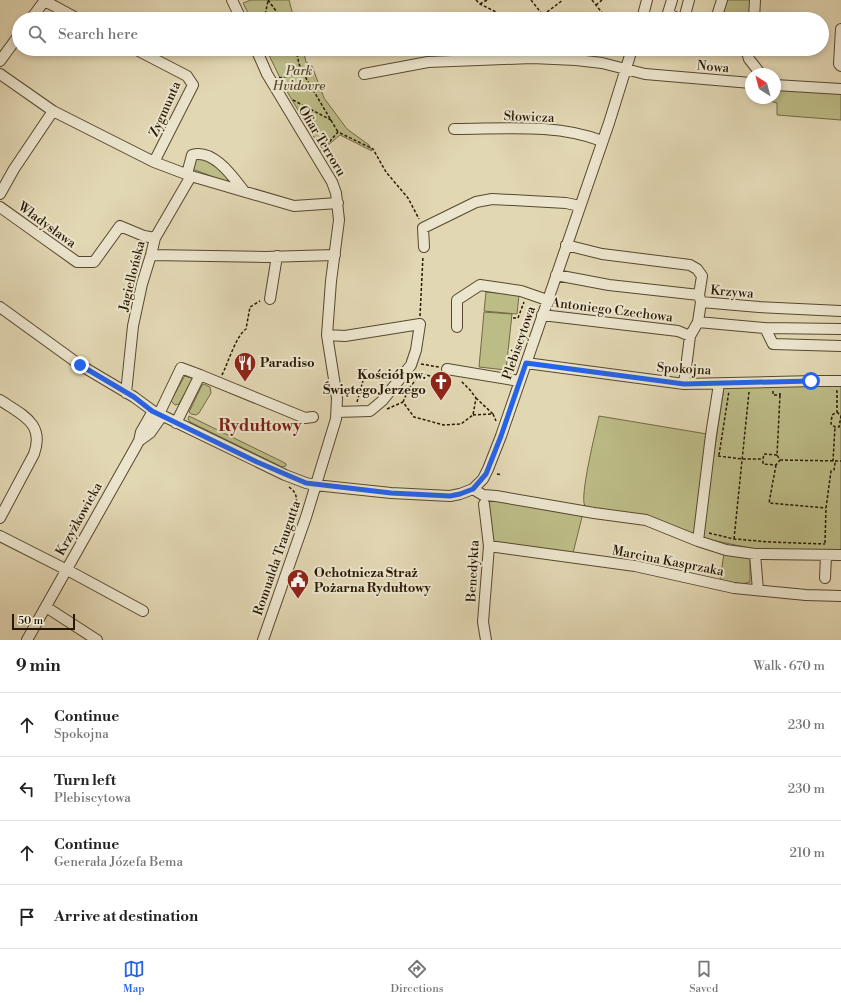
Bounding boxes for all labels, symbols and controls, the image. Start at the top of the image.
search box [12,12,829,56]
icon: search [26,23,48,45]
text: Search here [58,25,138,44]
street label: Nowa [696,58,730,76]
park label: Park Hvidovre [272,63,325,94]
north arrow [745,68,781,104]
street label: Zygmunta [146,78,184,139]
street label: Ofiar Terroru [295,103,350,180]
street label: Słowicza [503,108,555,126]
street label: Władysława [14,198,79,252]
street label: Jagiellońska [115,239,149,314]
street label: Krzywa [710,282,755,302]
street label: Antoniego Czechowa [549,294,674,325]
street label: Plebiscytowa [499,304,539,382]
restaurant icon: Paradiso [232,350,258,383]
place label: Paradiso [260,355,315,371]
route end [71,356,89,374]
street label: Spokojna [656,360,712,378]
place label: Kościół pw. Świętego Jerzego [323,367,426,398]
church icon: Kościół pw. Świętego Jerzego [428,369,454,402]
route start [802,372,820,390]
district label: Rydułtowy [218,415,302,437]
street label: Krzyżkowicka [52,479,106,558]
street label: Romualda Traugutta [250,498,304,617]
street label: Benedykta [463,539,483,603]
street label: Marcina Kasprzaka [611,542,726,580]
place label: Ochotnicza Straż Pożarna Rydułtowy [314,565,431,596]
public building icon: Ochotnicza Straż Pożarna Rydułtowy [285,567,311,600]
scale bar [12,612,75,631]
text: 50 m [18,614,43,628]
text: 9 min [16,655,61,677]
text: Walk · 670 m [753,658,825,674]
text: Continue [54,707,119,726]
icon: ahead [16,714,38,736]
text: 230 m [788,717,825,733]
text: Spokojna [54,726,109,742]
text: Turn left [54,771,116,790]
icon: left [16,778,38,800]
text: 230 m [788,781,825,797]
text: Plebiscytowa [54,790,131,806]
text: Continue [54,835,119,854]
icon: ahead [16,842,38,864]
text: 210 m [790,845,825,861]
text: Generała Józefa Bema [54,854,183,870]
icon: arrive [16,906,38,928]
text: Arrive at destination [54,907,198,926]
tab: Map [123,958,145,996]
tab: Directions [391,958,444,996]
tab: Saved [689,958,718,996]

